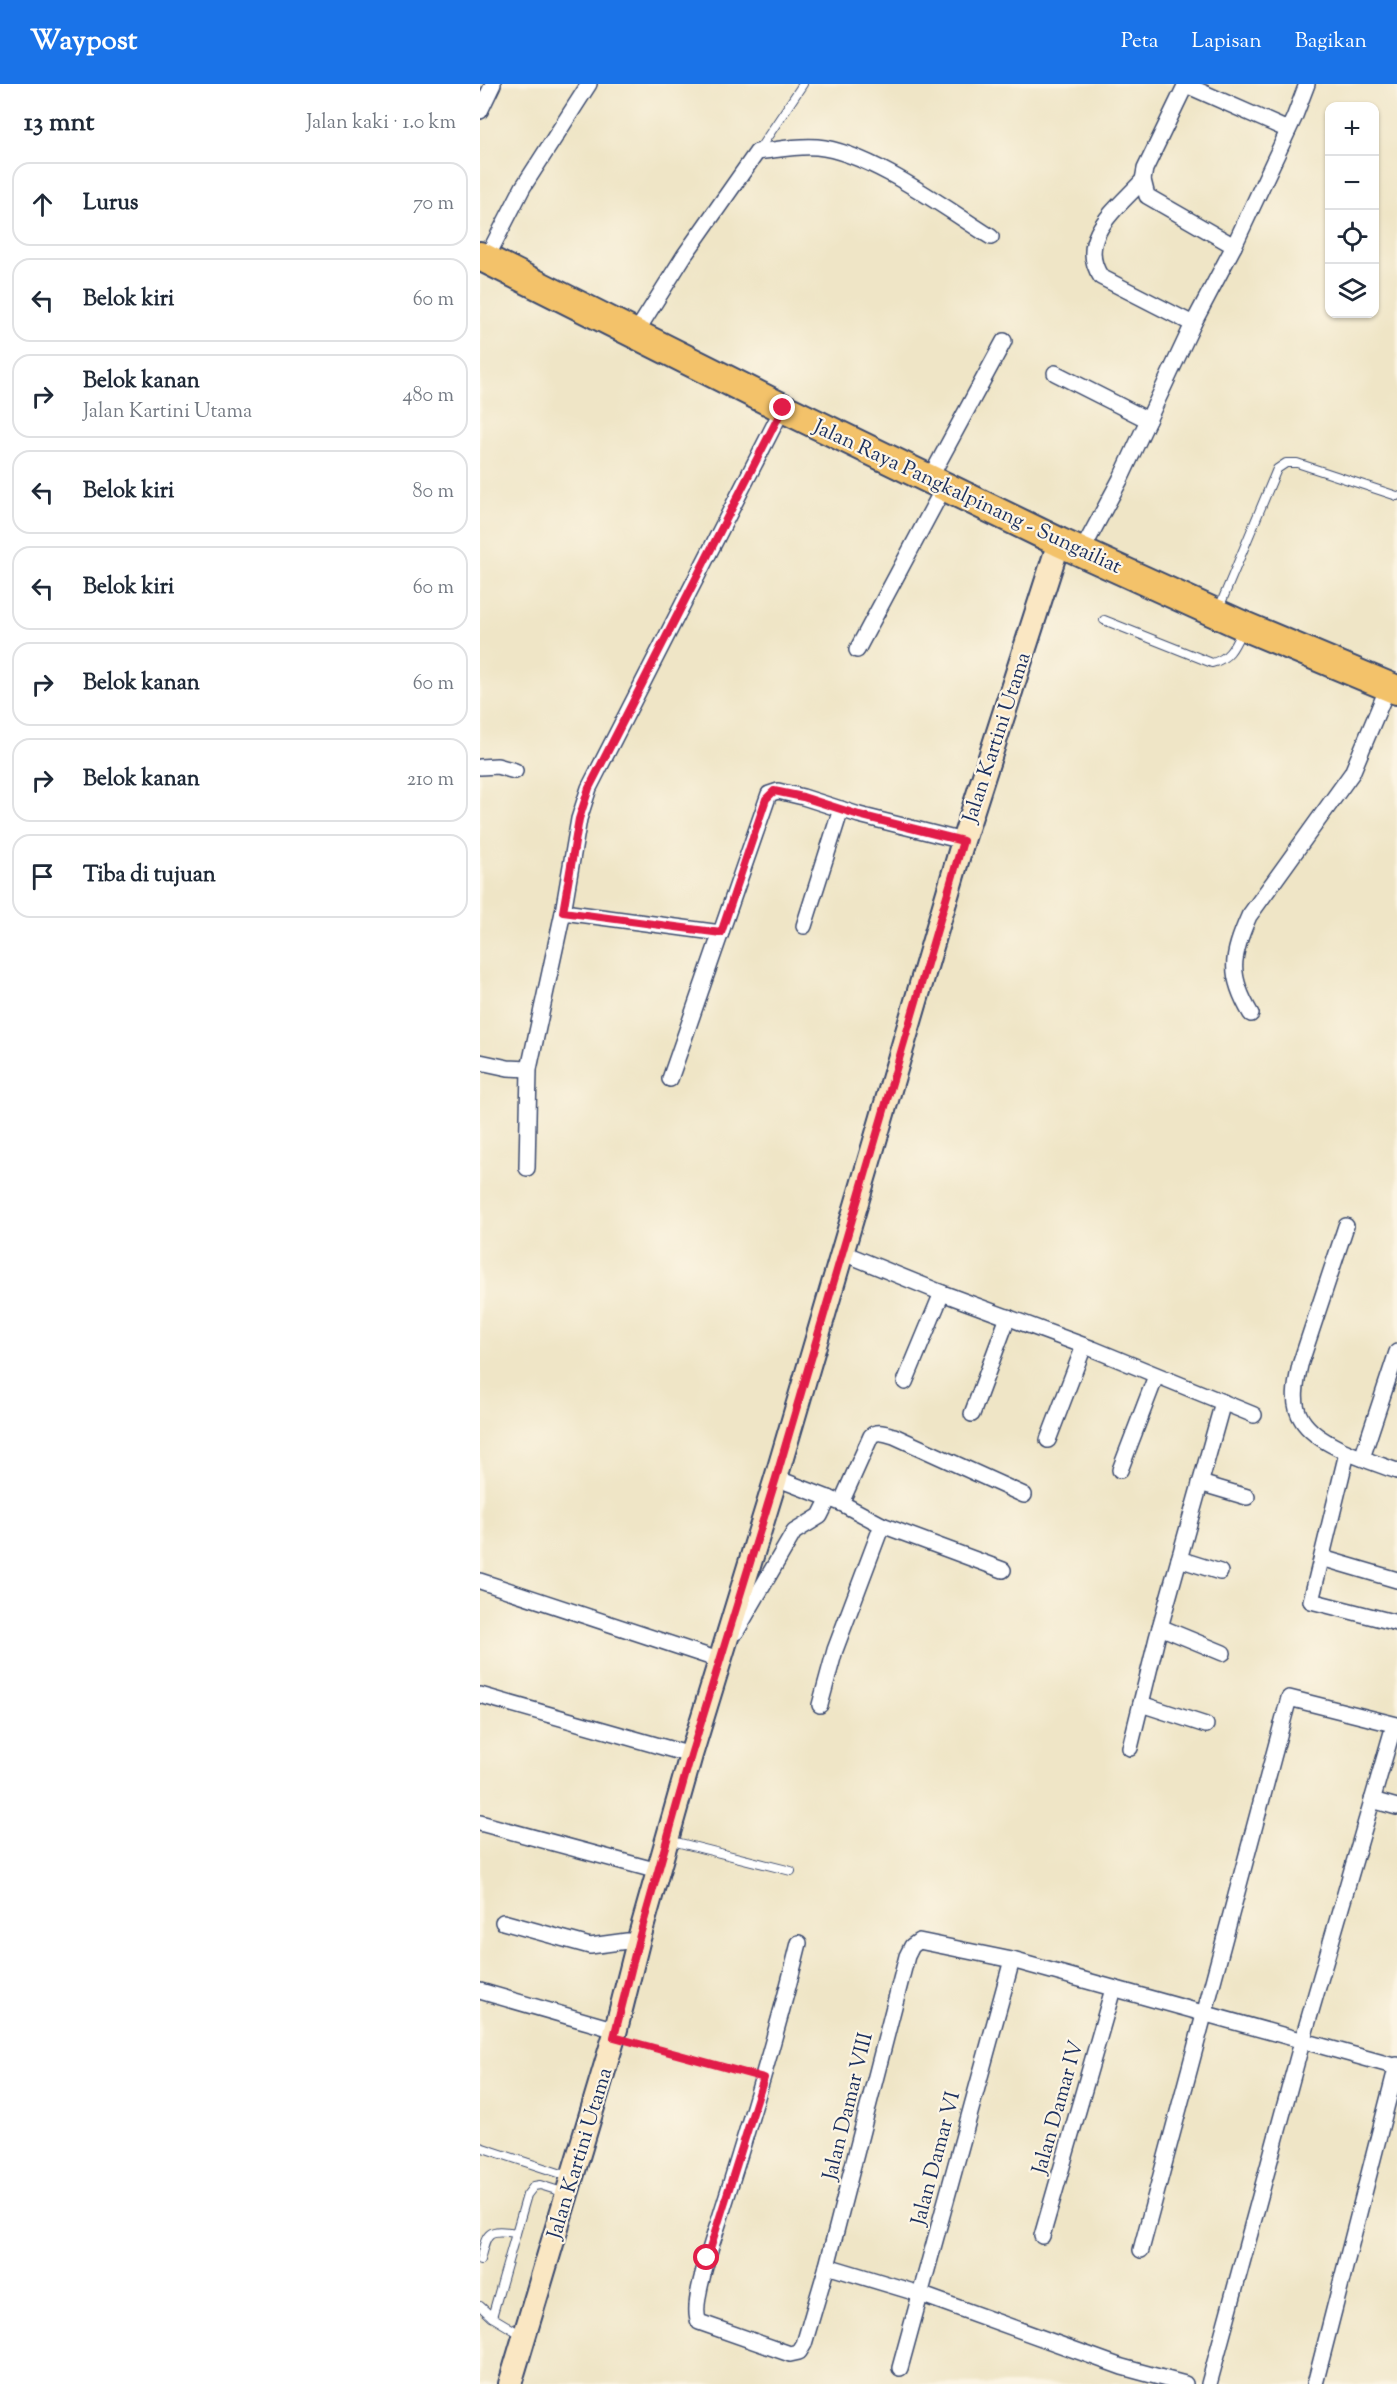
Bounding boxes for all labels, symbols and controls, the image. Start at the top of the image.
text: Waypost [30,22,137,62]
text: Peta [1121,27,1159,57]
text: Lapisan [1192,27,1262,57]
text: Bagikan [1295,27,1367,57]
map controls [1325,102,1379,318]
button: + [1325,102,1379,156]
text: 13 mnt [24,105,94,142]
text: Jalan kaki · 1.0 km [306,109,456,138]
button: − [1325,156,1379,210]
icon: ahead [26,188,59,221]
text: Lurus [83,188,139,220]
text: 70 m [413,190,454,219]
button: locate [1325,210,1379,264]
button: layers [1325,264,1379,318]
icon: left [26,284,59,317]
text: Belok kiri [83,284,174,316]
text: 60 m [413,286,454,315]
text: Belok kanan [83,366,200,398]
icon: right [26,380,59,413]
text: 480 m [403,382,454,411]
route end [769,394,795,420]
text: Jalan Kartini Utama [83,398,252,427]
street label: Jalan Raya Pangkalpinang - Sungailiat [807,413,1126,583]
icon: left [26,476,59,509]
text: Belok kiri [83,476,174,508]
text: 80 m [413,478,454,507]
icon: left [26,572,59,605]
text: Belok kiri [83,572,174,604]
text: 60 m [413,574,454,603]
street label: Jalan Kartini Utama [956,648,1040,828]
icon: right [26,668,59,701]
text: Belok kanan [83,668,200,700]
text: 60 m [413,670,454,699]
icon: right [26,764,59,797]
text: Belok kanan [83,764,200,796]
text: 210 m [407,766,454,795]
icon: arrive [26,860,59,893]
text: Tiba di tujuan [83,860,216,892]
street label: Jalan Damar VIII [816,2029,882,2184]
street label: Jalan Damar IV [1025,2037,1092,2179]
street label: Jalan Kartini Utama [540,2064,621,2244]
street label: Jalan Damar VI [904,2088,969,2230]
route start [693,2244,719,2270]

